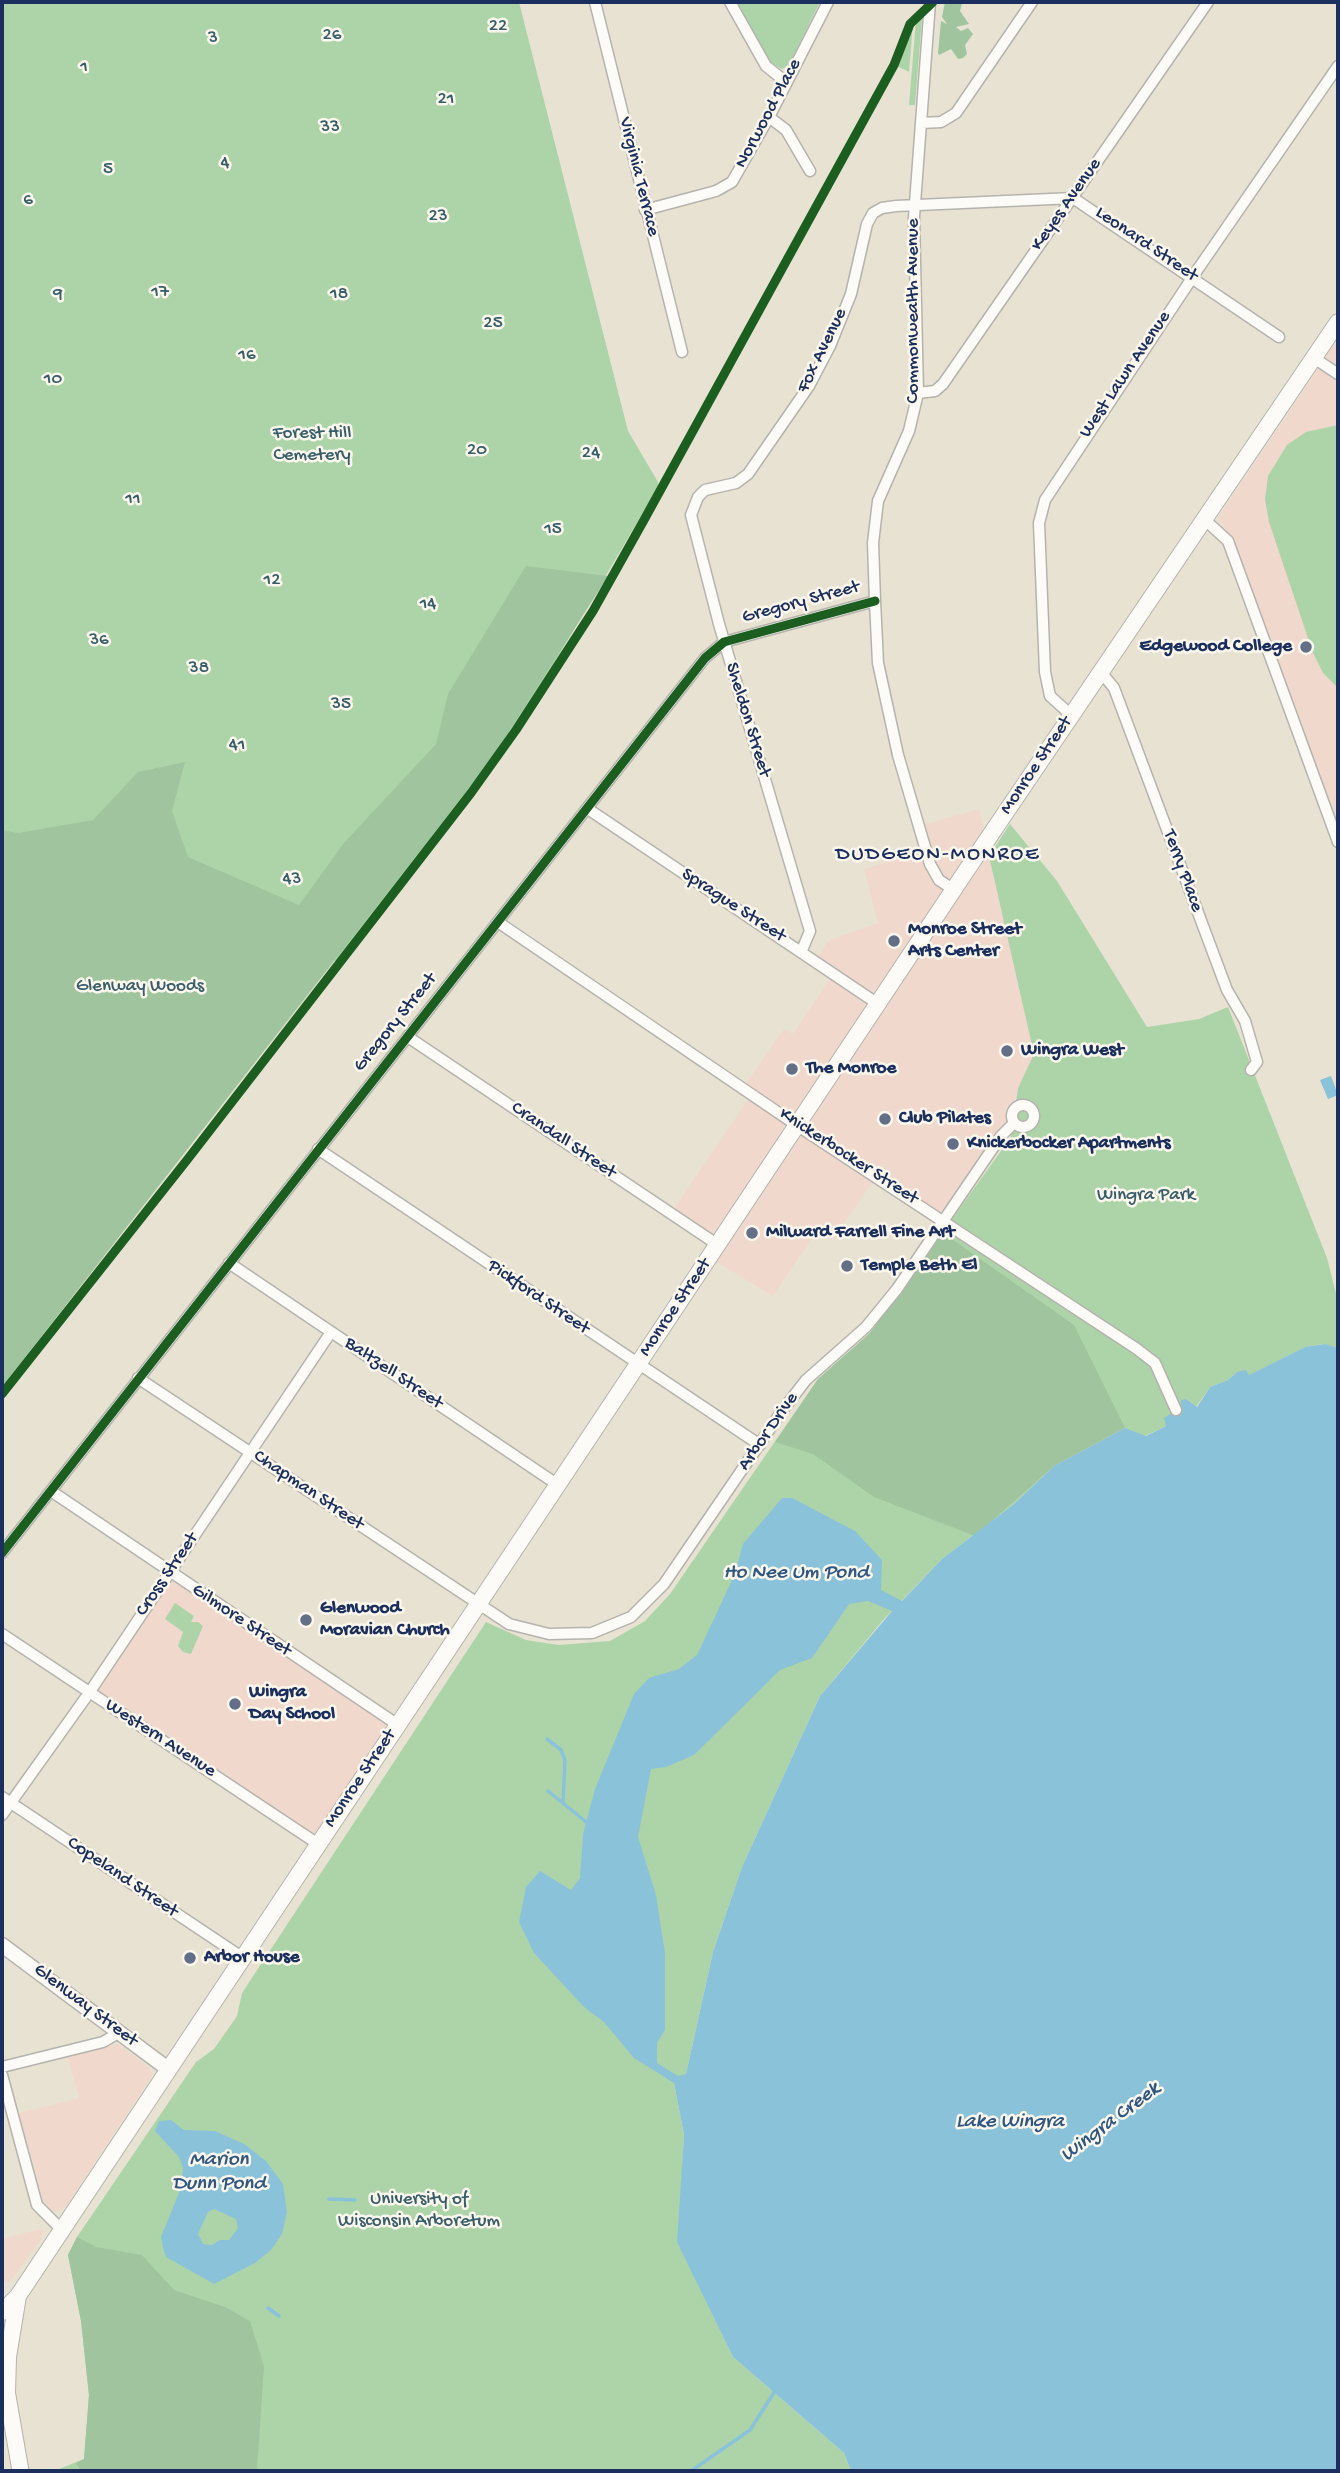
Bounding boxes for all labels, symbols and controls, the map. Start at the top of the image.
park label: 22 [489,16,507,38]
park label: 26 [323,25,341,47]
park label: 3 [208,28,218,50]
street label: Norwood Place [731,55,807,173]
park label: 1 [80,57,88,79]
park label: 21 [438,89,454,111]
street label: Virginia Terrace [612,115,664,239]
park label: 33 [320,117,340,139]
park label: 4 [221,153,229,175]
street label: Keyes Avenue [1027,154,1107,256]
park label: 5 [103,159,113,181]
park label: 6 [23,190,33,212]
street label: Leonard Street [1090,202,1202,288]
park label: 23 [428,206,448,228]
street label: Commonwealth Avenue [903,219,925,403]
park label: 17 [151,282,169,304]
park label: 9 [53,284,63,306]
park label: 18 [330,284,348,306]
street label: Fox Avenue [793,305,853,397]
street label: West Lawn Avenue [1075,307,1177,443]
park label: 25 [483,313,503,335]
park label: 16 [238,345,256,367]
park label: 10 [44,369,62,391]
park label: Forest Hill Cemetery [273,423,351,467]
park label: 20 [467,440,487,462]
park label: 24 [582,443,600,465]
park label: 11 [125,489,141,511]
park label: 15 [544,519,562,541]
park label: 12 [264,570,280,592]
street label: Gregory Street [740,576,862,630]
park label: 14 [420,594,436,616]
park label: 36 [89,630,109,652]
place label: Edgewood College [1139,636,1292,658]
marker: Edgewood College [1298,639,1314,655]
park label: 38 [189,658,209,680]
street label: Sheldon Street [719,660,775,780]
park label: 35 [331,694,351,716]
street label: Monroe Street [996,713,1078,819]
park label: 41 [229,735,245,757]
street label: Terry Place [1157,827,1207,915]
district label: DUDGEON-MONROE [838,843,1038,869]
street label: Sprague Street [676,864,790,948]
park label: 43 [283,869,301,891]
place label: Monroe Street Arts Center [908,919,1022,963]
marker: Monroe Street Arts Center [886,933,902,949]
street label: Gregory Street [349,969,443,1077]
park label: Glenway Woods [76,976,204,998]
place label: Wingra West [1021,1040,1124,1062]
marker: Wingra West [999,1043,1015,1059]
place label: The Monroe [806,1058,896,1080]
marker: The Monroe [784,1061,800,1077]
street label: Crandall Street [506,1097,620,1185]
street label: Knickerbocker Street [774,1103,922,1211]
place label: Club Pilates [899,1108,991,1130]
marker: Club Pilates [877,1111,893,1127]
place label: Knickerbocker Apartments [967,1133,1171,1155]
marker: Knickerbocker Apartments [945,1136,961,1152]
park label: Wingra Park [1097,1185,1195,1207]
place label: Milward Farrell Fine Art [766,1222,954,1244]
marker: Milward Farrell Fine Art [744,1225,760,1241]
street label: Pickford Street [483,1255,593,1341]
street label: Monroe Street [635,1255,717,1361]
place label: Temple Beth El [861,1255,977,1277]
marker: Temple Beth El [839,1258,855,1274]
street label: Baltzell Street [339,1333,447,1415]
street label: Arbor Drive [734,1388,804,1476]
street label: Chapman Street [248,1446,368,1536]
street label: Cross Street [132,1529,204,1621]
water label: Ho Nee Um Pond [724,1561,868,1587]
street label: Gilmore Street [187,1579,295,1663]
place label: Glenwood Moravian Church [320,1598,450,1642]
marker: Glenwood Moravian Church [298,1612,314,1628]
place label: Wingra Day School [249,1682,335,1726]
street label: Western Avenue [100,1695,220,1783]
marker: Wingra Day School [227,1696,243,1712]
street label: Monroe Street [320,1726,402,1832]
street label: Copeland Street [62,1832,182,1924]
place label: Arbor House [204,1947,299,1969]
marker: Arbor House [182,1950,198,1966]
street label: Glenway Street [28,1959,142,2053]
water label: Wingra Creek [1056,2077,1166,2169]
water label: Lake Wingra [956,2110,1064,2136]
water label: Marion Dunn Pond [172,2148,266,2198]
park label: University of Wisconsin Arboretum [338,2189,500,2233]

